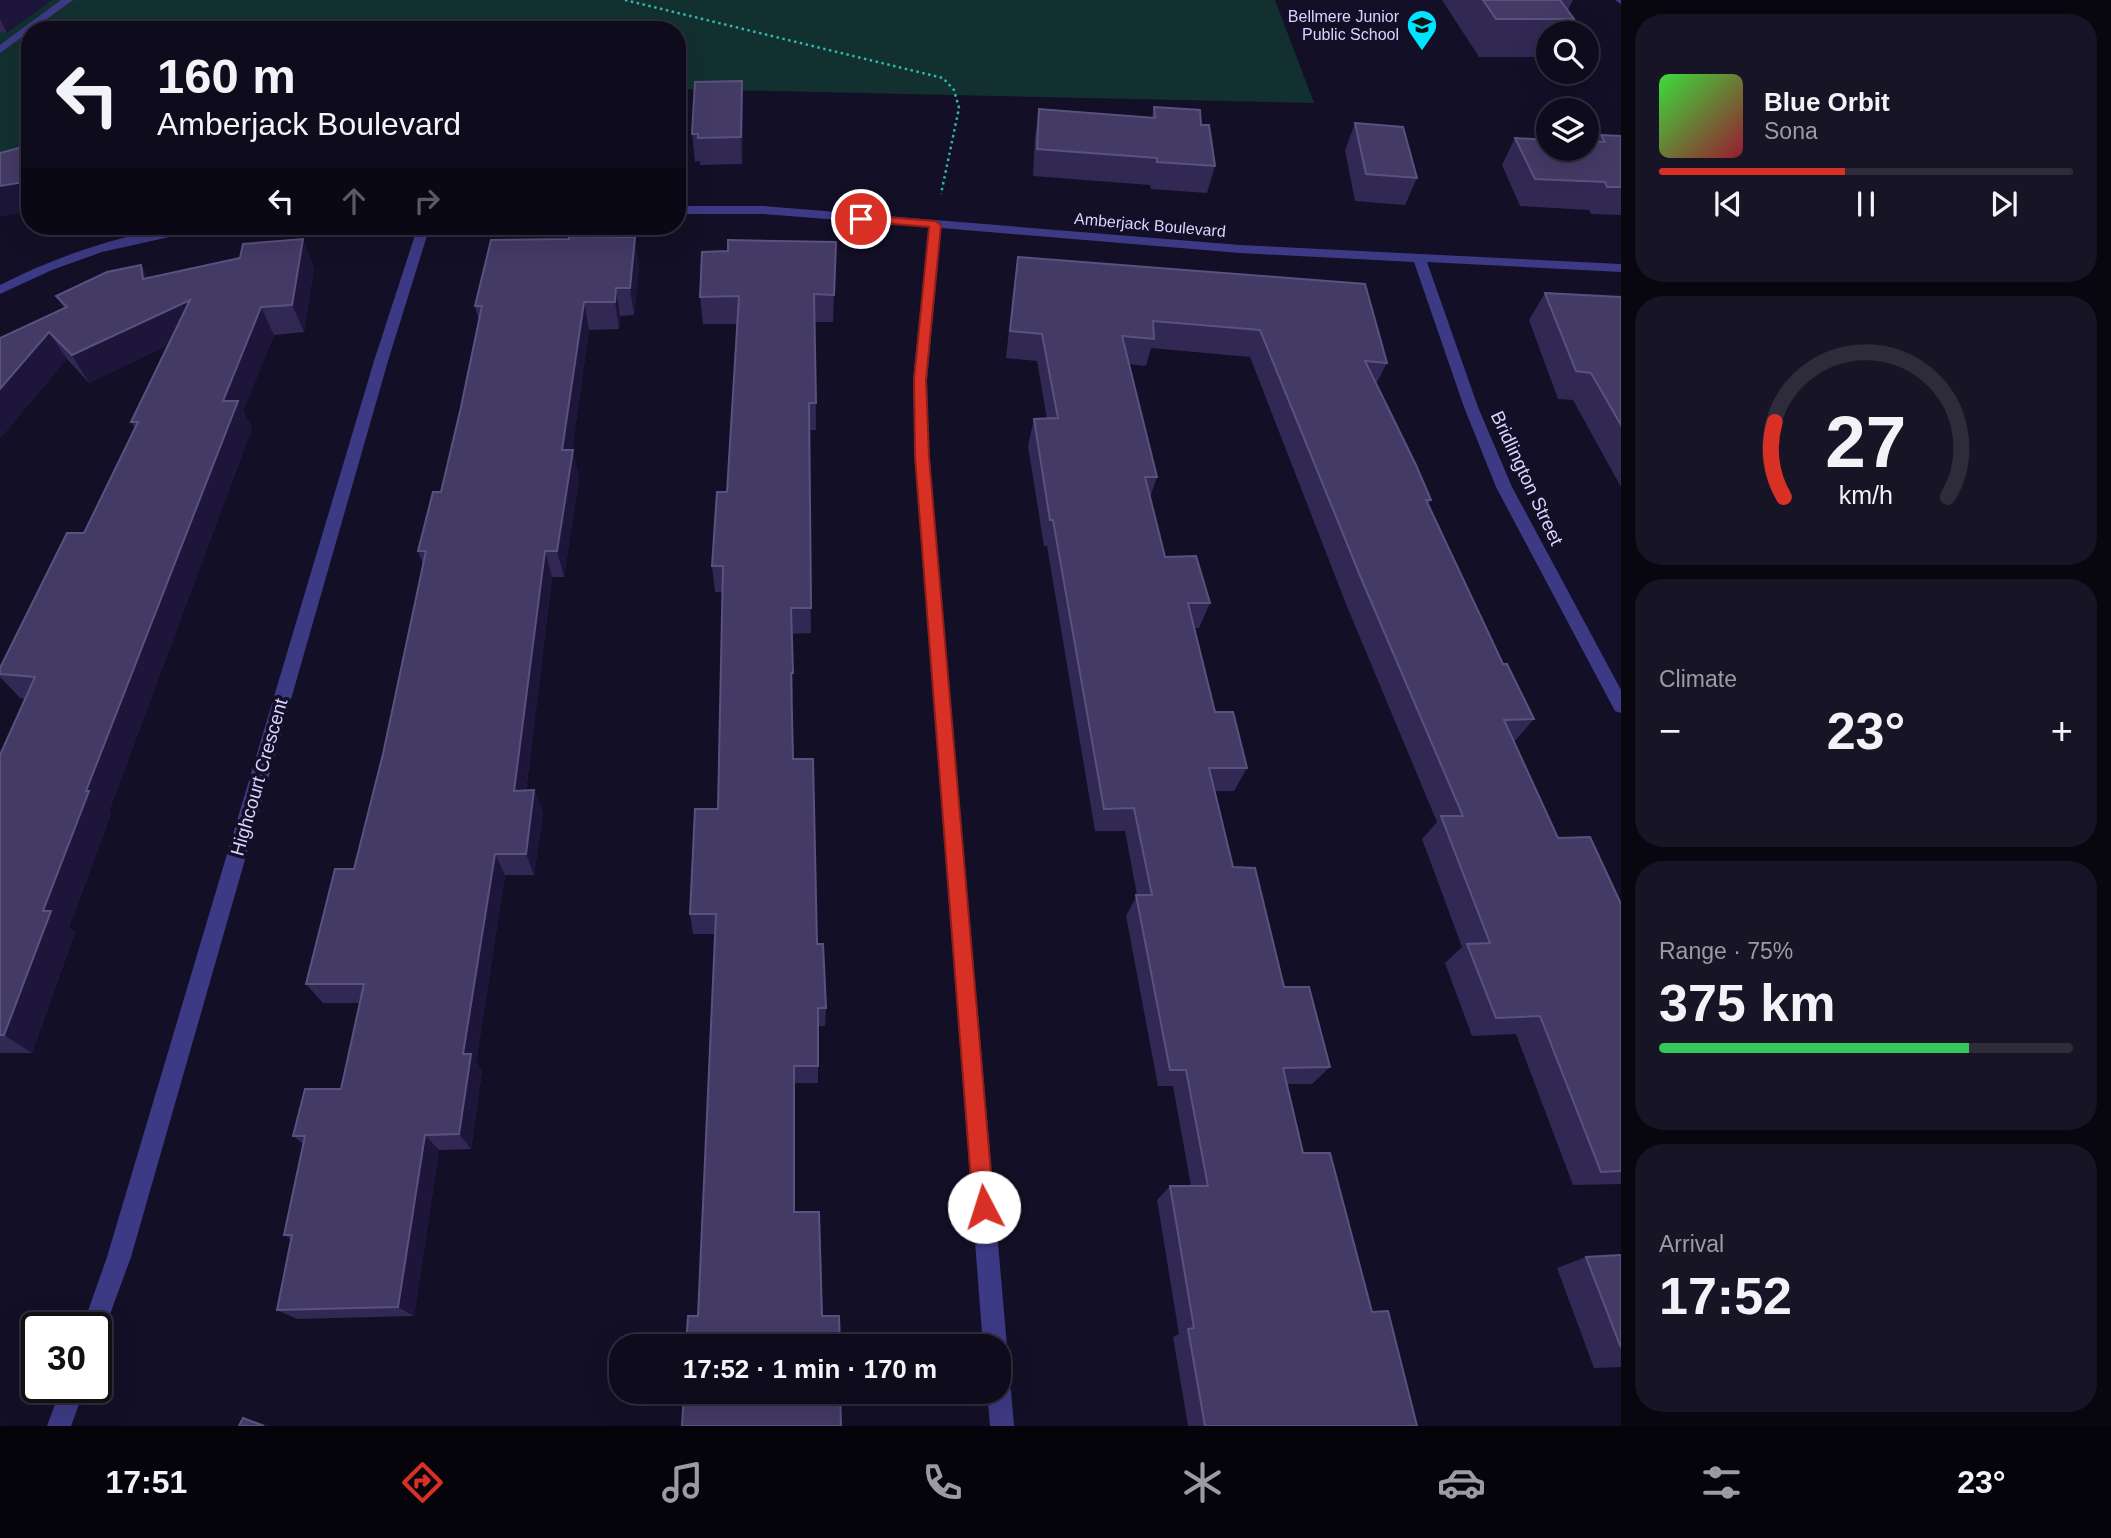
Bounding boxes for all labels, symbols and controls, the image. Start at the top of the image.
place label: Bellmere Junior Public School [1288,8,1400,43]
school or university icon: Bellmere Junior Public School [1405,8,1439,52]
map controls [1536,21,1599,161]
button: search [1536,21,1599,84]
icon: left [42,49,133,140]
text: 160 m [157,49,296,103]
text: Blue Orbit [1764,87,1890,117]
button: layers [1536,98,1599,161]
text: Amberjack Boulevard [157,106,461,142]
text: Sona [1764,118,1818,144]
icon: left [262,182,300,220]
icon: ahead [335,182,373,220]
icon: right [408,182,446,220]
icon: previous [1709,185,1747,223]
icon: pause [1847,185,1885,223]
icon: next [1985,185,2023,223]
pin [831,189,891,249]
icon: arrive [842,200,880,238]
street label: Amberjack Boulevard [1074,210,1226,240]
text: 27 [1826,401,1906,482]
street label: Bridlington Street [1487,408,1568,549]
text: km/h [1839,480,1893,508]
text: Climate [1659,666,1737,692]
street label: Highcourt Crescent [226,695,292,858]
text: 23° [1827,702,1905,760]
text: − [1659,710,1681,752]
text: + [2051,710,2073,752]
text: Range · 75% [1659,938,1793,964]
text: 375 km [1659,974,1835,1032]
position arrow [947,1170,1021,1244]
text: Arrival [1659,1231,1724,1257]
text: 17:52 [1659,1267,1792,1325]
speed limit sign: 30 [21,1312,112,1403]
text: 17:52 · 1 min · 170 m [683,1354,937,1384]
icon: directions [398,1458,447,1507]
icon: music [658,1458,707,1507]
icon: phone [918,1458,967,1507]
icon: climate [1178,1458,1227,1507]
icon: car [1437,1458,1486,1507]
icon: filters [1697,1458,1746,1507]
text: 17:51 [105,1464,187,1500]
text: 23° [1957,1464,2006,1500]

